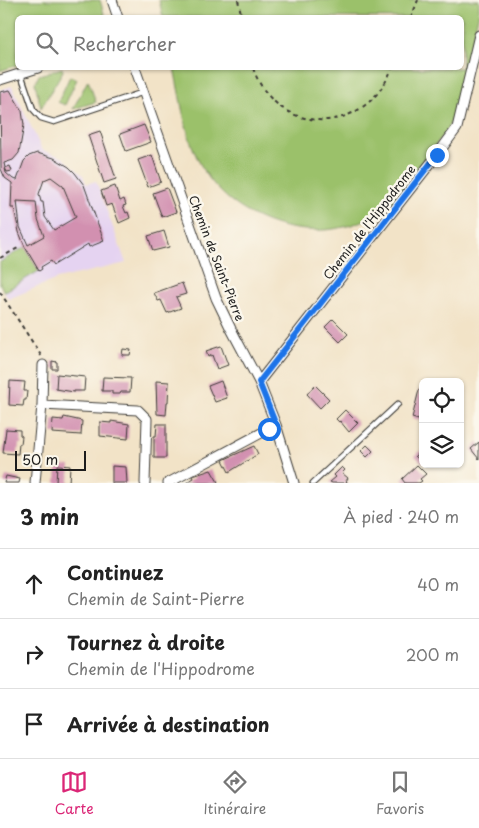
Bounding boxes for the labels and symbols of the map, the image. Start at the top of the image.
route end [426,144,449,167]
street label: Chemin de l'Hippodrome [319,161,419,283]
street label: Chemin de Saint-Pierre [185,193,249,323]
route start [258,418,281,441]
scale bar [15,448,86,471]

